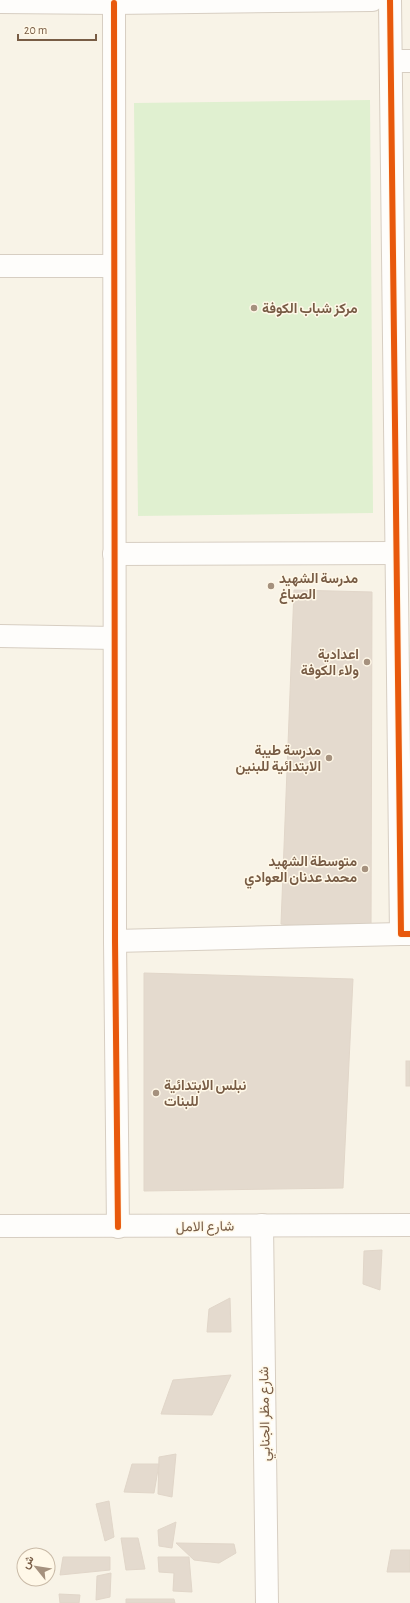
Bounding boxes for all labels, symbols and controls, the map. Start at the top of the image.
scale bar [18,16,96,42]
text: 20 m [24,24,47,36]
place label: مركز شباب الكوفة [262,302,358,317]
marker: مركز شباب الكوفة [249,303,259,313]
place label: مدرسة الشهيد الصباغ [279,572,359,604]
marker: مدرسة الشهيد الصباغ [266,581,276,591]
place label: اعدادية ولاء الكوفة [301,648,359,679]
marker: اعدادية ولاء الكوفة [362,657,372,667]
place label: مدرسة طيبة الابتدائية للبنين [236,744,321,775]
marker: مدرسة طيبة الابتدائية للبنين [324,753,334,763]
place label: متوسطة الشهيد محمد عدنان العوادي [244,855,357,889]
marker: متوسطة الشهيد محمد عدنان العوادي [360,864,370,874]
place label: نبلس الابتدائية للبنات [164,1079,246,1110]
marker: نبلس الابتدائية للبنات [151,1088,161,1098]
street label: شارع الامل [176,1219,234,1238]
street label: شارع مظر الجنابي [257,1366,277,1462]
north arrow [16,1547,56,1587]
text: ش [20,1554,37,1571]

